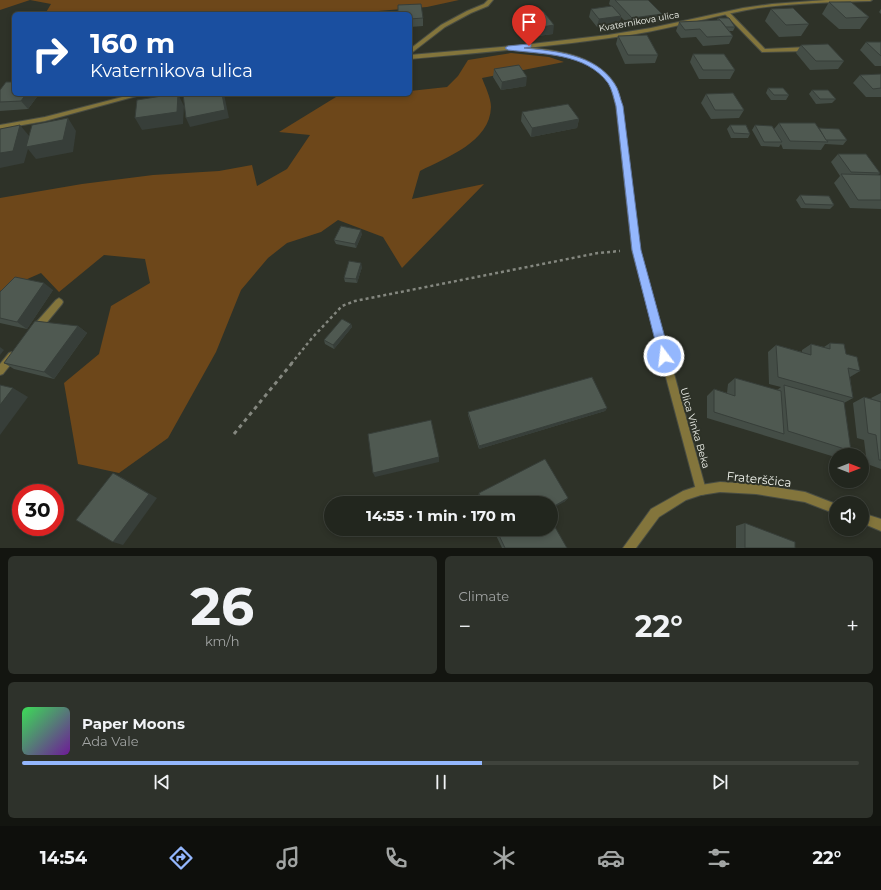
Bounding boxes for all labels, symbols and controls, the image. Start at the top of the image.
pin [512,5,546,46]
street label: Kvaternikova ulica [598,9,680,33]
icon: arrive [518,11,540,33]
text: 160 m [90,26,175,60]
icon: right [24,28,76,80]
text: Kvaternikova ulica [90,60,253,82]
position arrow [643,335,685,377]
street label: Ulica Vinka Beka [677,386,713,470]
north arrow [829,448,869,488]
map controls [829,448,869,536]
street label: Fraterščica [726,468,792,490]
speed limit sign: 30 [12,484,64,536]
button: sound [829,496,869,536]
text: 14:55 · 1 min · 170 m [366,506,516,525]
text: 26 [190,575,254,638]
text: Climate [459,588,509,604]
text: 22° [635,608,683,645]
text: − [459,613,471,640]
text: + [846,613,859,640]
text: km/h [205,633,240,649]
text: Paper Moons [82,714,185,733]
text: Ada Vale [82,733,139,749]
icon: previous [151,771,173,793]
icon: pause [430,771,452,793]
icon: next [709,771,731,793]
icon: directions [167,844,195,872]
icon: music [274,844,302,872]
icon: phone [382,844,410,872]
icon: climate [490,844,518,872]
icon: car [597,844,625,872]
icon: filters [705,844,733,872]
text: 14:54 [40,847,87,869]
text: 22° [812,847,841,869]

